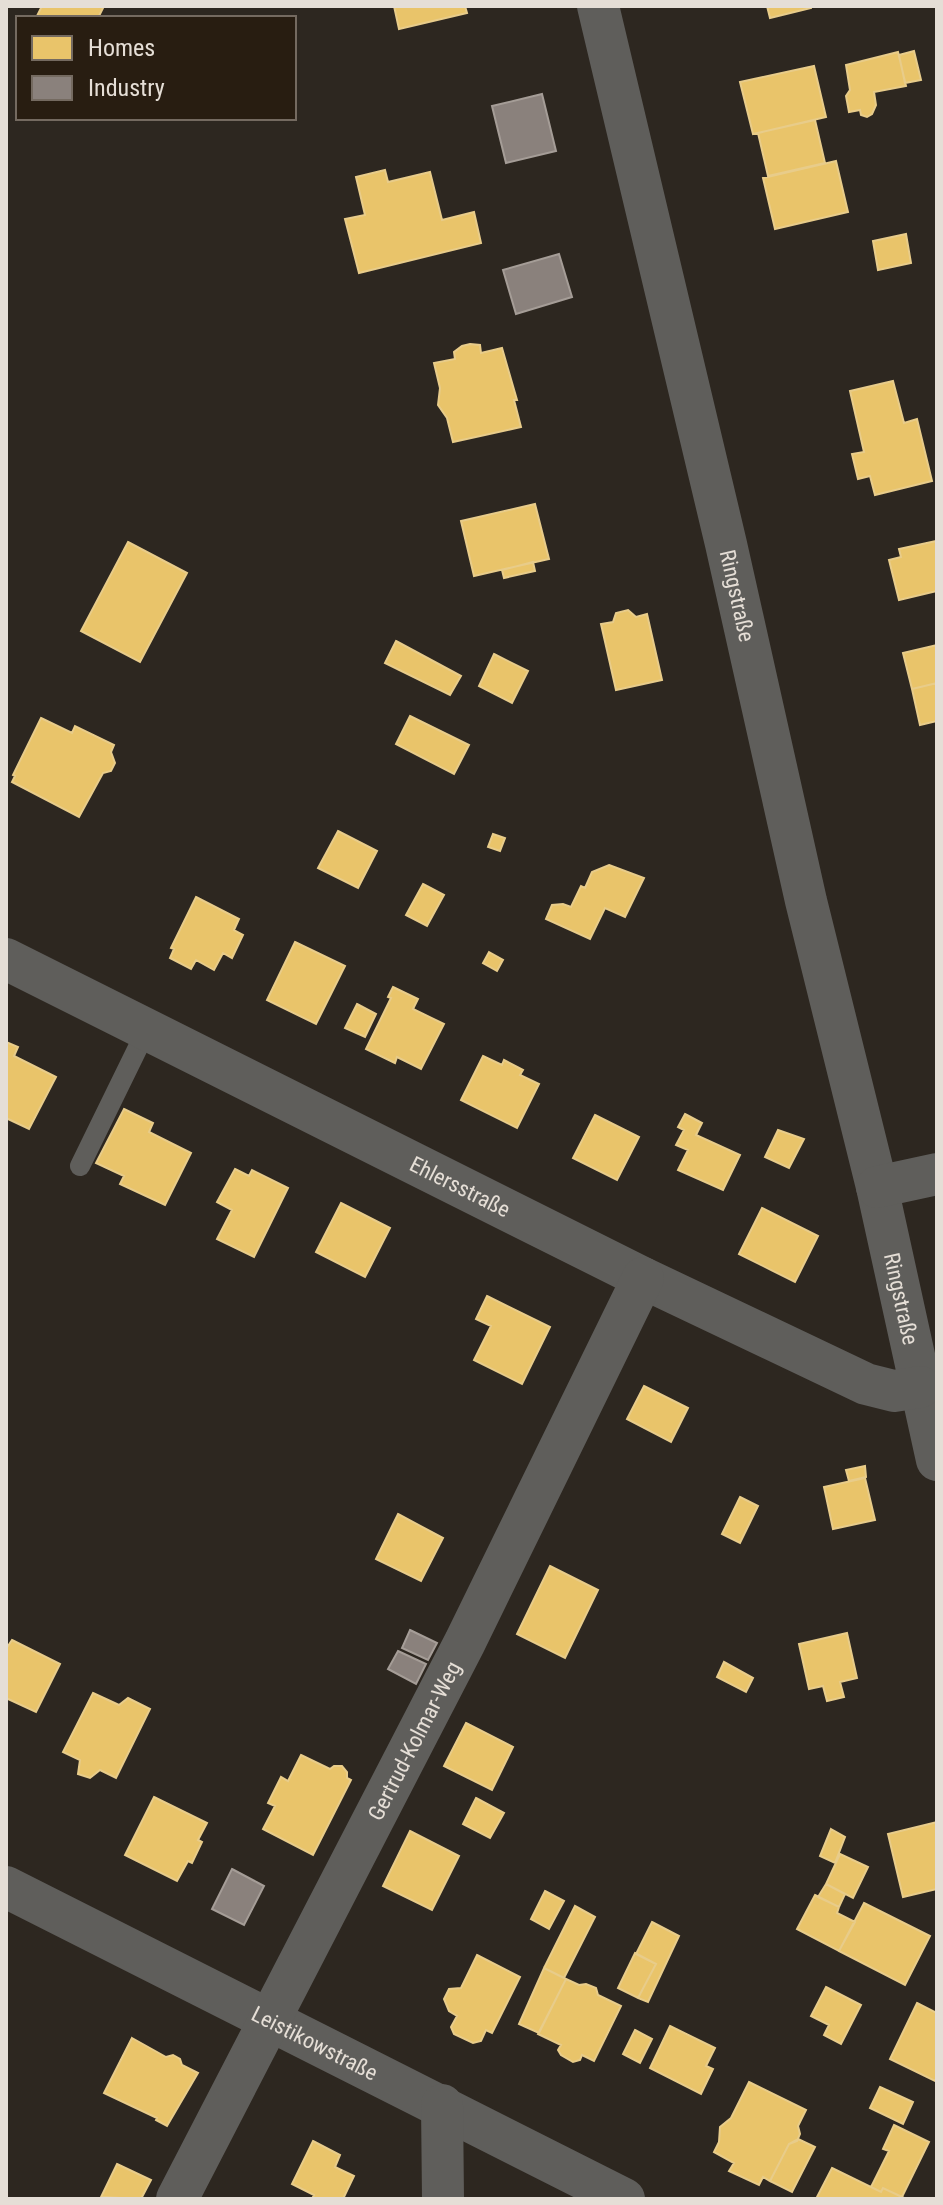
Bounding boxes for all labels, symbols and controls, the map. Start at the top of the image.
legend [16,16,296,120]
text: Homes [88,34,155,62]
text: Industry [88,74,165,102]
street label: Ringstraße [715,547,760,644]
street label: Ehlersstraße [406,1151,514,1222]
street label: Ringstraße [879,1251,923,1347]
street label: Gertrud-Kolmar-Weg [363,1657,466,1825]
street label: Leistikowstraße [247,2001,382,2086]

